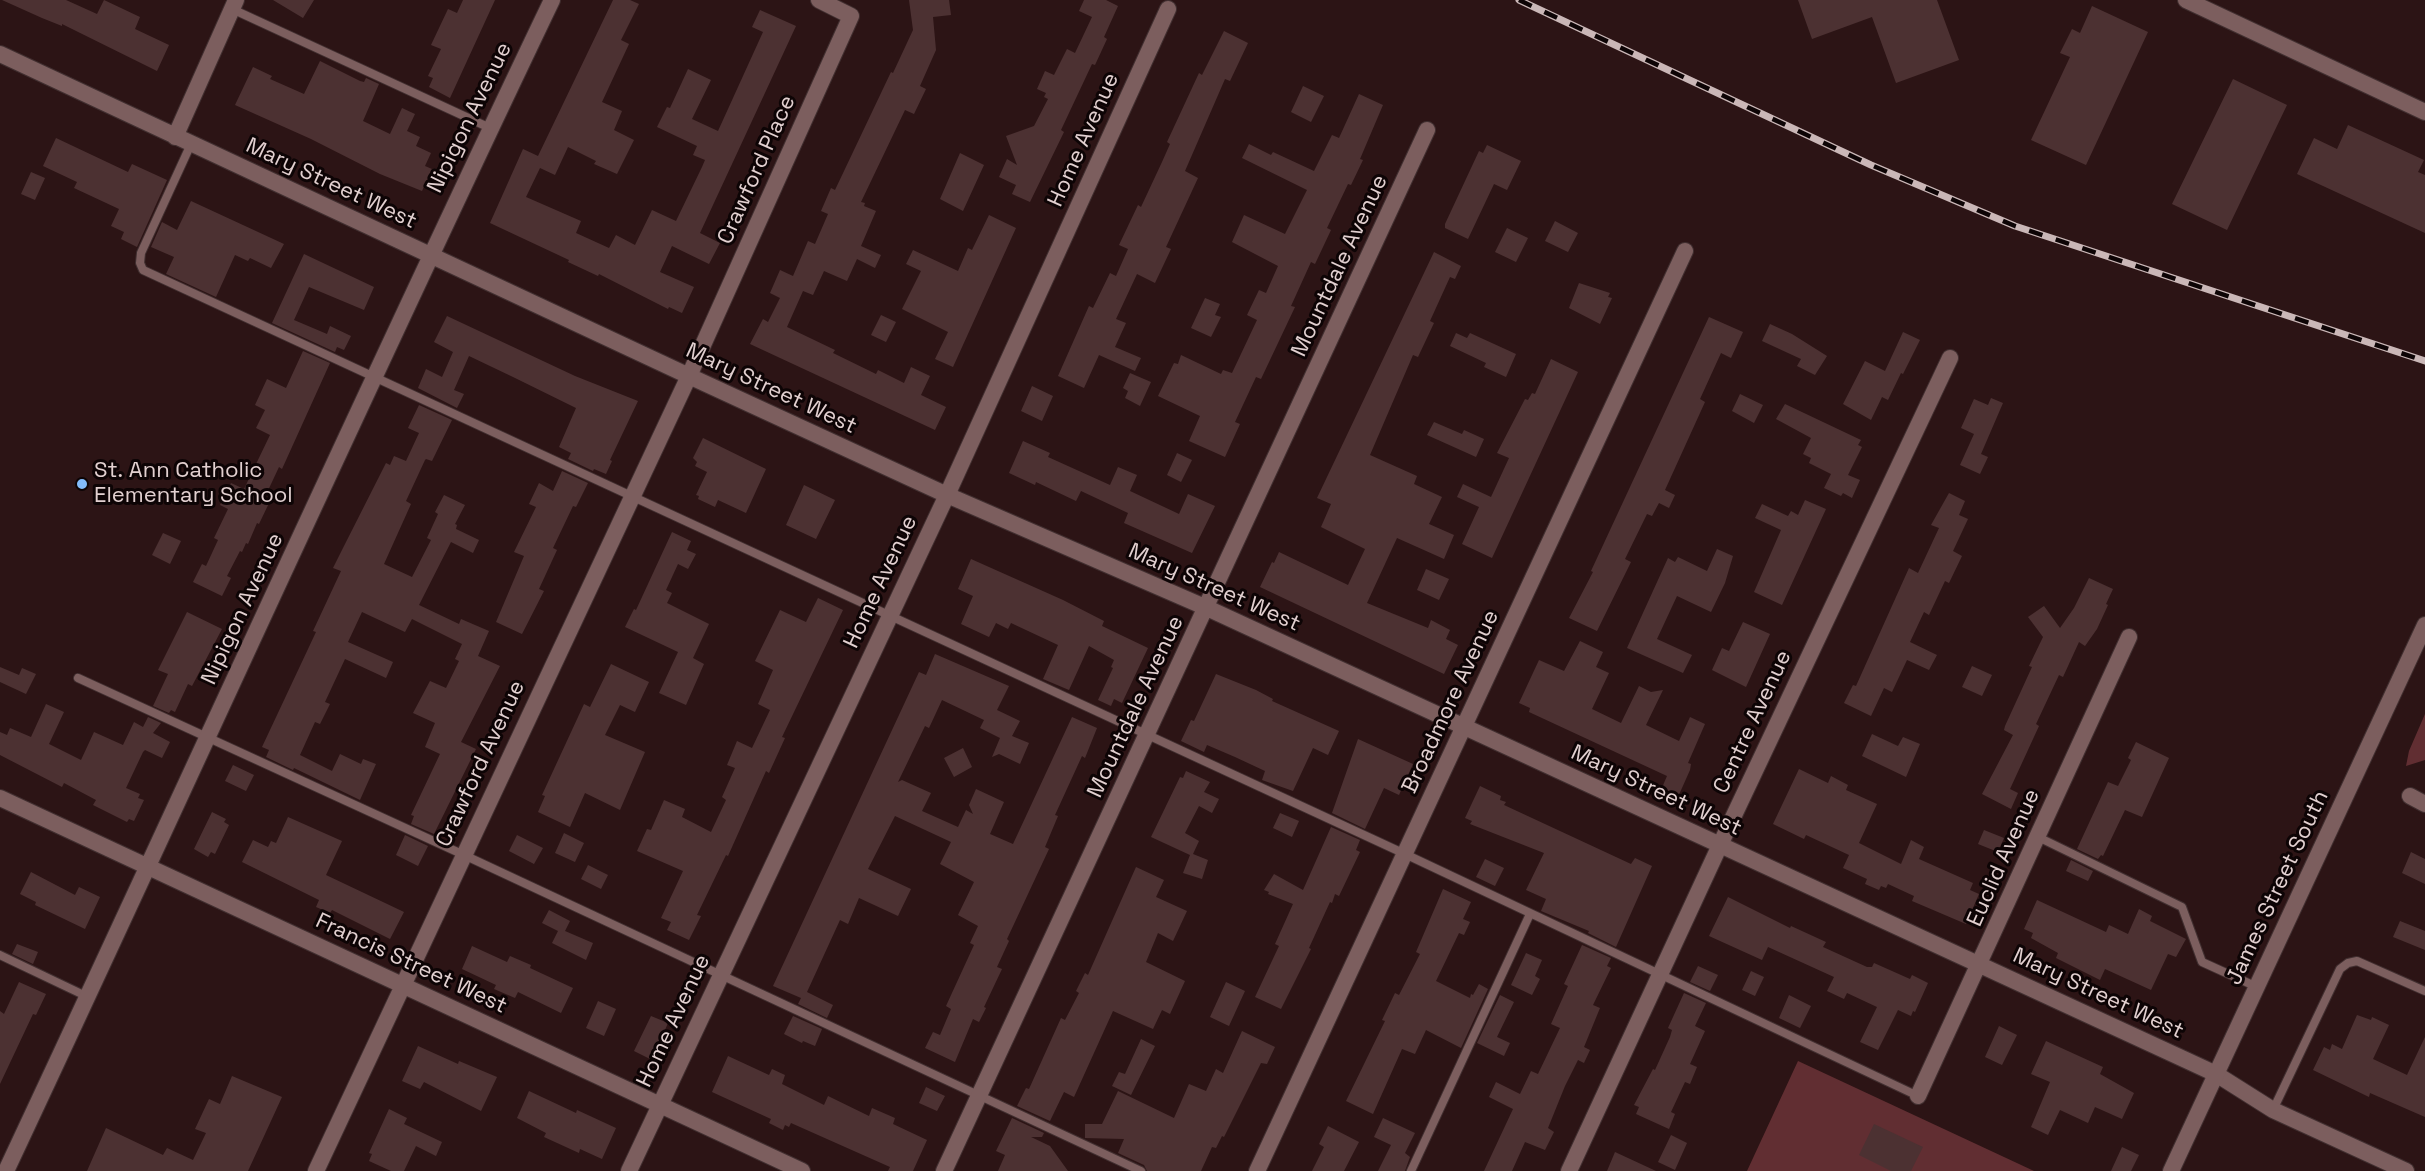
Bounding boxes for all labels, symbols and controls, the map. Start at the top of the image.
street label: Nipigon Avenue [422,38,518,198]
street label: Home Avenue [1043,69,1125,211]
street label: Crawford Place [712,92,802,248]
street label: Mary Street West [241,133,421,235]
street label: Mountdale Avenue [1286,171,1394,361]
street label: Mary Street West [681,338,861,440]
place label: St. Ann Catholic Elementary School [94,458,293,510]
marker: St. Ann Catholic Elementary School [75,477,89,491]
street label: Home Avenue [839,511,923,653]
street label: Nipigon Avenue [196,529,290,689]
street label: Mary Street West [1124,538,1304,638]
street label: Broadmore Avenue [1397,606,1505,798]
street label: Mountdale Avenue [1082,612,1190,802]
street label: Centre Avenue [1708,646,1798,798]
street label: Crawford Avenue [431,677,531,851]
street label: Mary Street West [1566,740,1746,842]
street label: Euclid Avenue [1962,785,2046,931]
street label: James Street South [2221,787,2335,989]
street label: Francis Street West [311,908,511,1020]
street label: Mary Street West [2008,943,2188,1045]
street label: Home Avenue [632,950,716,1092]

